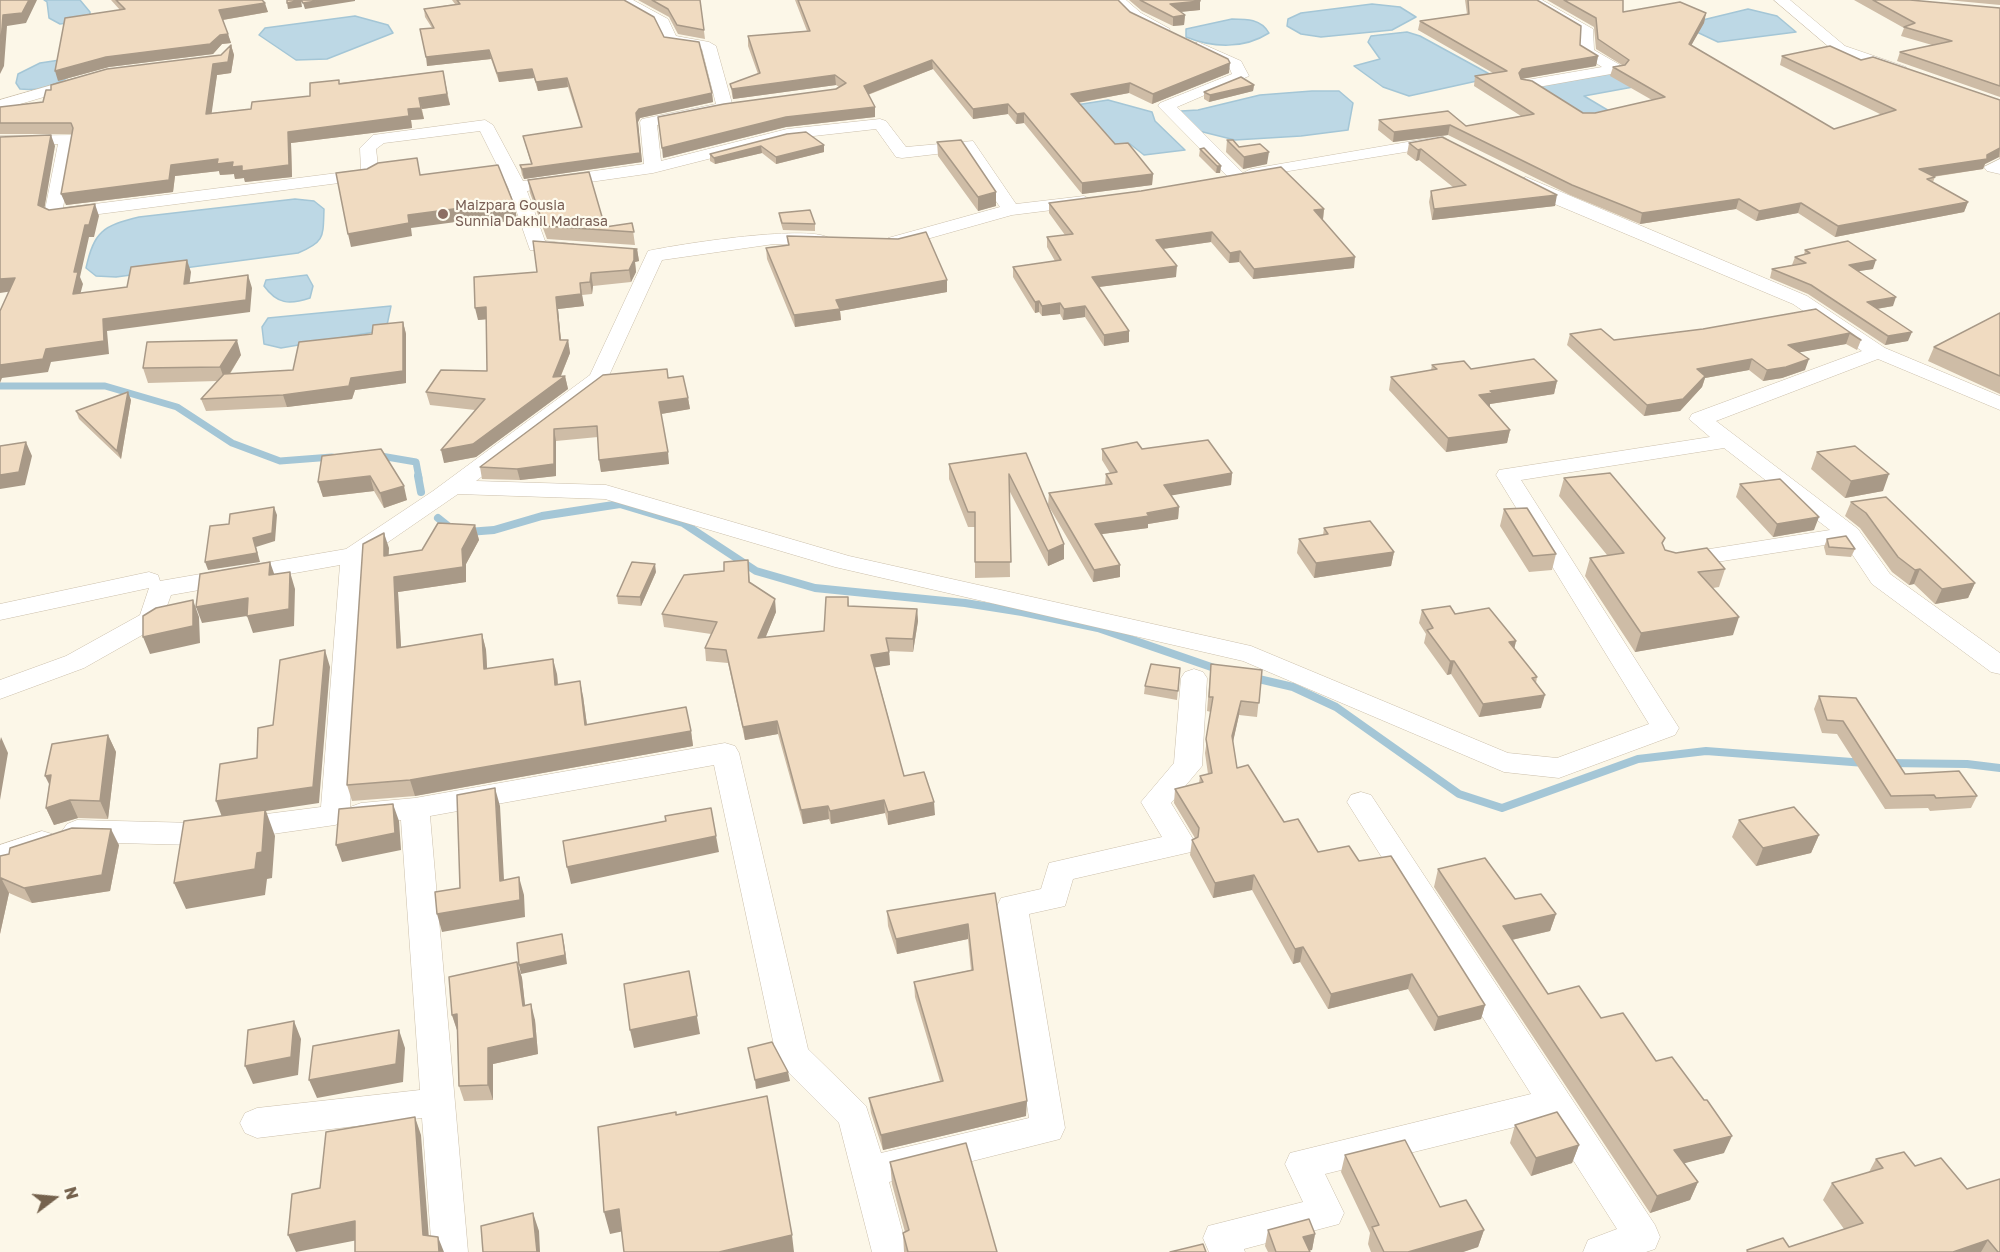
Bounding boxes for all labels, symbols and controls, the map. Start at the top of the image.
place label: Maizpara Gousia Sunnia Dakhil Madrasa [455,198,608,231]
marker: Maizpara Gousia Sunnia Dakhil Madrasa [436,207,450,221]
north arrow [24,1168,84,1228]
text: N [60,1184,83,1202]

